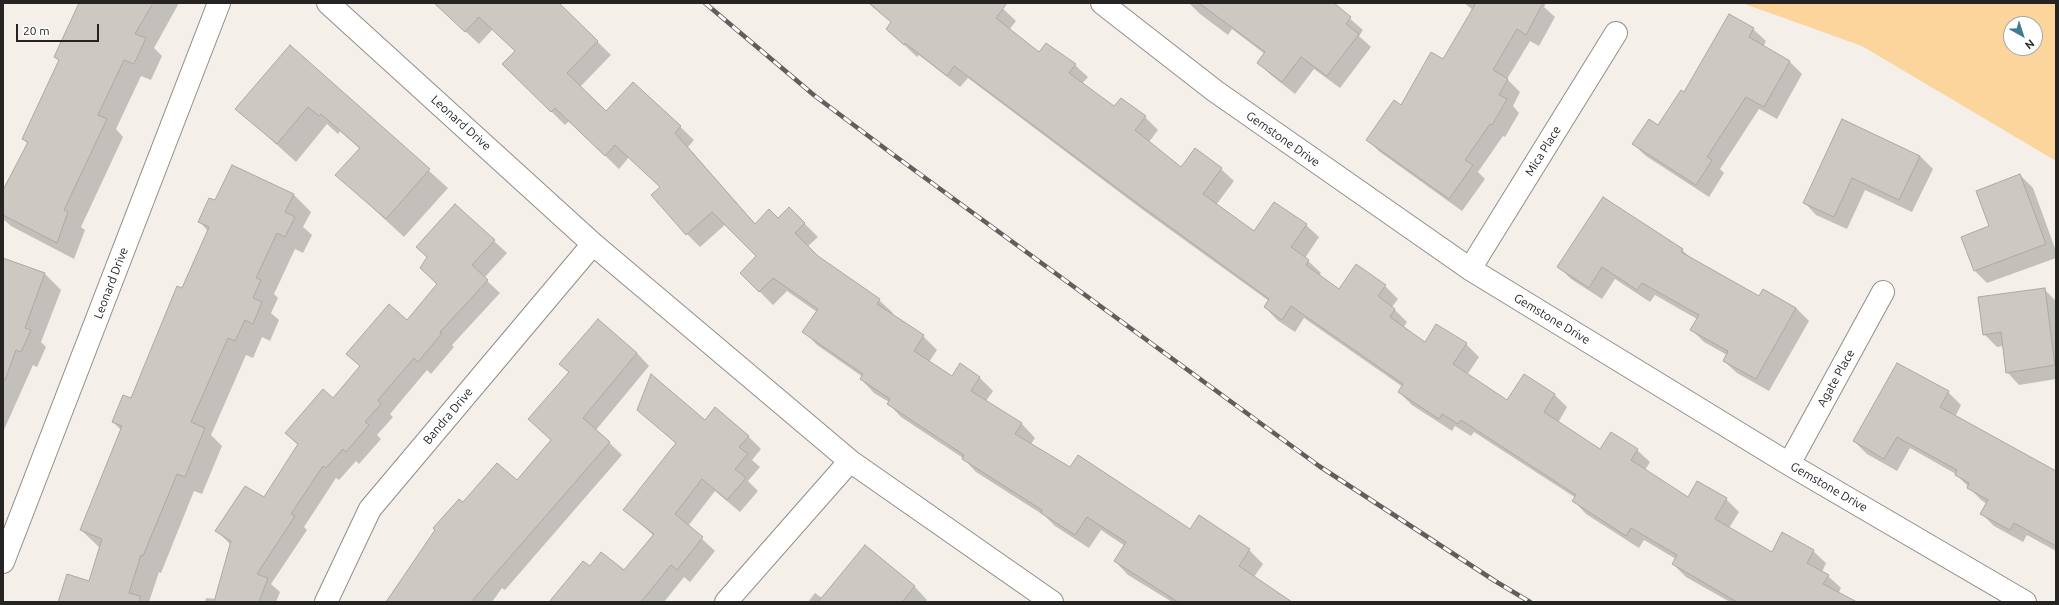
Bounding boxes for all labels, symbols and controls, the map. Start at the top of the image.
scale bar [18,16,101,42]
north arrow [2003,16,2043,56]
text: 20 m [23,24,50,37]
text: N [2023,37,2037,52]
street label: Leonard Drive [428,92,494,154]
street label: Gemstone Drive [1243,108,1323,170]
street label: Mica Place [1522,123,1564,179]
street label: Leonard Drive [91,245,131,321]
street label: Gemstone Drive [1511,291,1593,347]
street label: Agate Place [1814,347,1858,409]
street label: Bandra Drive [420,385,476,447]
street label: Gemstone Drive [1788,459,1870,515]

